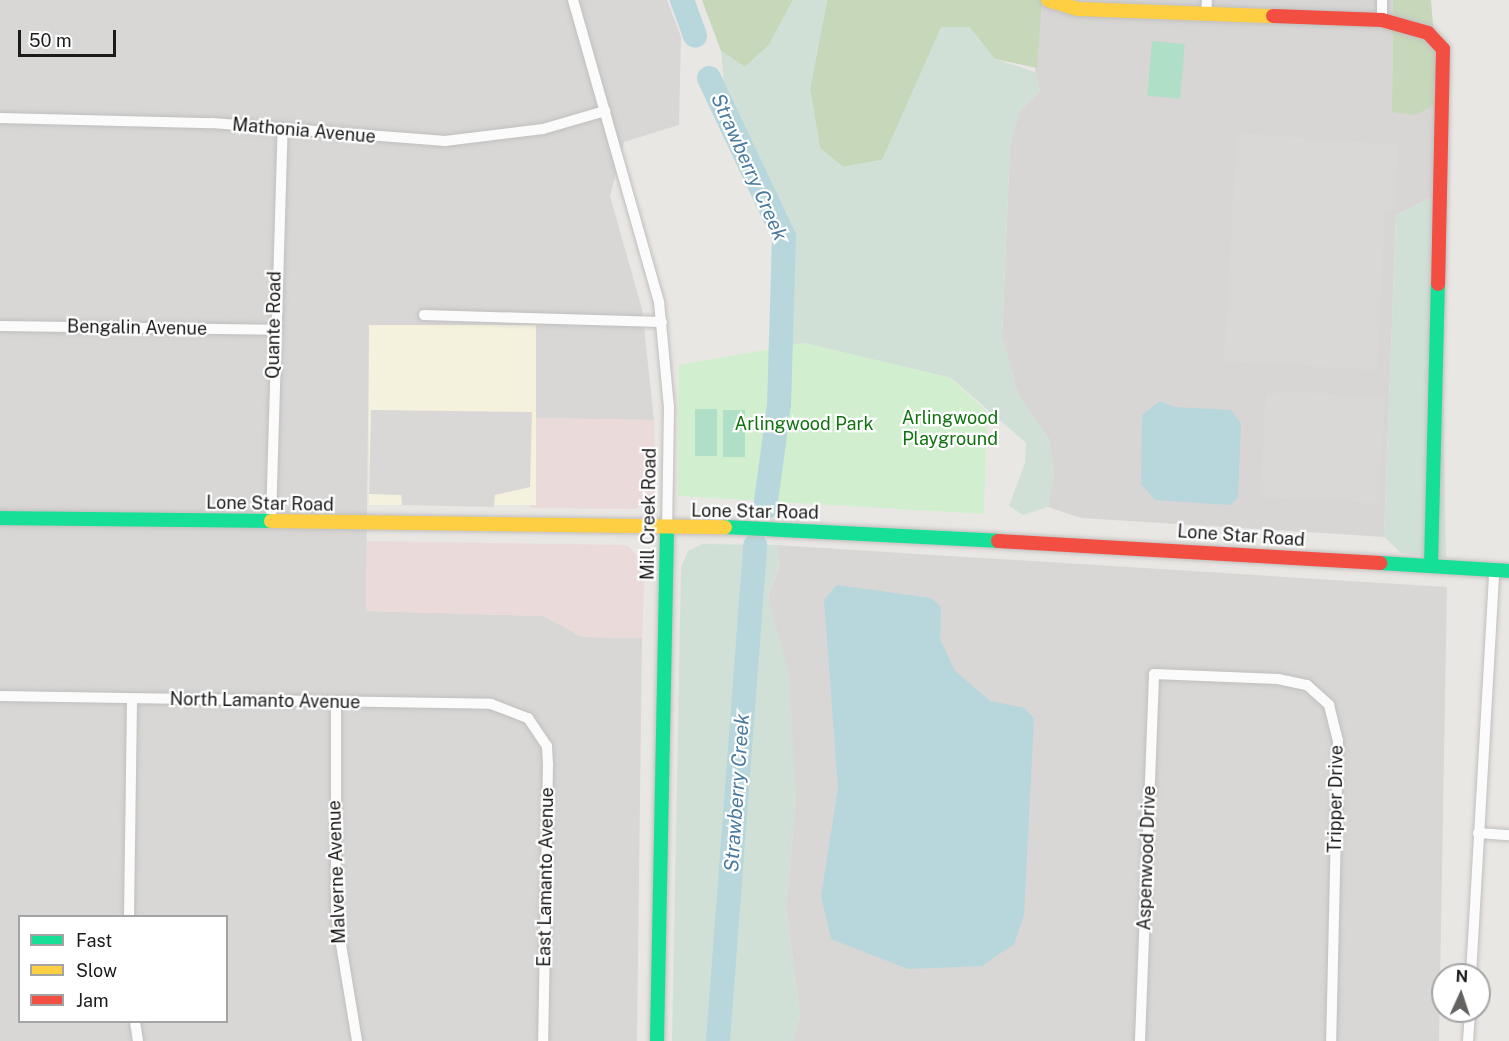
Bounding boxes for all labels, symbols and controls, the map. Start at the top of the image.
scale bar [21,18,118,56]
text: 50 m [29,30,72,51]
water label: Strawberry Creek [706,90,792,244]
street label: Mathonia Avenue [231,114,377,148]
street label: Quante Road [262,271,286,379]
street label: Bengalin Avenue [67,316,207,340]
park label: Arlingwood Playground [902,408,998,450]
park label: Arlingwood Park [734,413,874,435]
street label: Mill Creek Road [637,448,661,580]
street label: Lone Star Road [206,492,334,516]
street label: Lone Star Road [691,500,819,524]
street label: Lone Star Road [1176,521,1306,551]
street label: North Lamanto Avenue [169,689,361,713]
water label: Strawberry Creek [719,713,755,873]
street label: Tripper Drive [1324,745,1348,853]
street label: Aspenwood Drive [1134,785,1160,931]
street label: East Lamanto Avenue [534,787,558,967]
street label: Malverne Avenue [324,800,350,944]
legend [18,915,228,1023]
text: Fast [76,930,112,951]
text: Slow [76,960,117,981]
north arrow [1431,963,1491,1023]
text: N [1455,967,1469,986]
text: Jam [76,990,109,1011]

